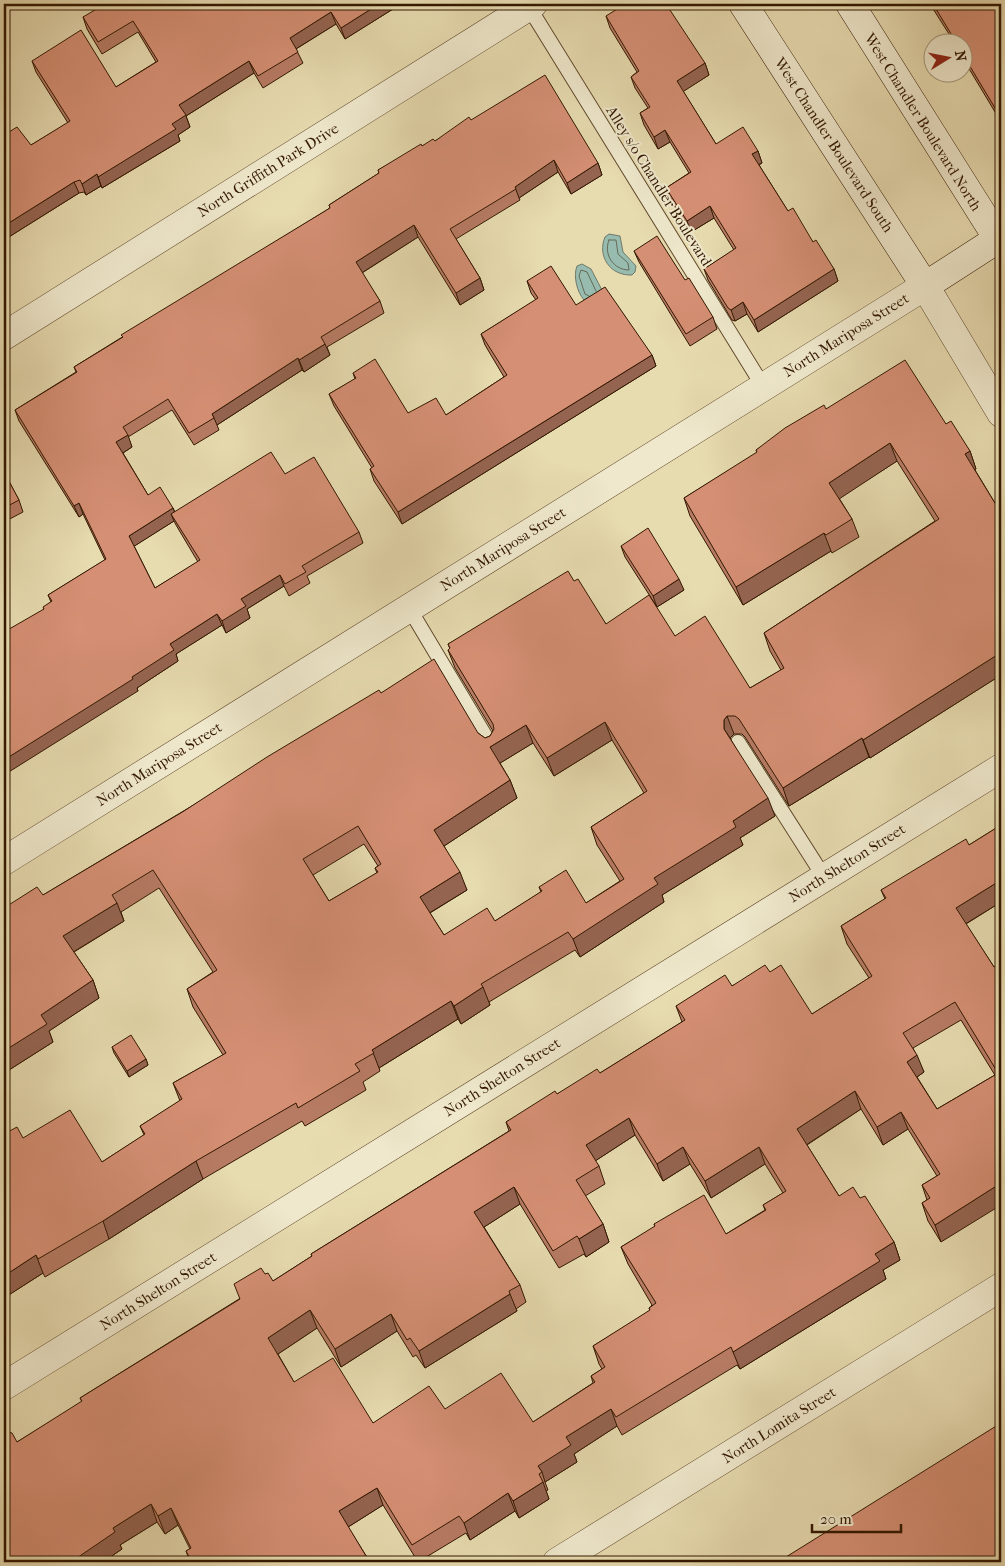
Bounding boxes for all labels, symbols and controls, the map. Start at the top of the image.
street label: West Chandler Boulevard North [861,30,985,214]
north arrow [922,32,972,82]
street label: West Chandler Boulevard South [770,53,898,236]
street label: Alley s/o Chandler Boulevard [602,102,716,270]
street label: North Griffith Park Drive [194,119,342,221]
street label: North Mariposa Street [780,289,913,381]
street label: North Mariposa Street [437,503,570,595]
street label: North Mariposa Street [93,718,226,810]
street label: North Shelton Street [785,820,909,906]
street label: North Shelton Street [440,1034,564,1120]
street label: North Shelton Street [96,1248,220,1334]
street label: North Lomita Street [719,1382,840,1467]
scale bar [812,1501,901,1533]
text: 20 m [820,1510,852,1528]

